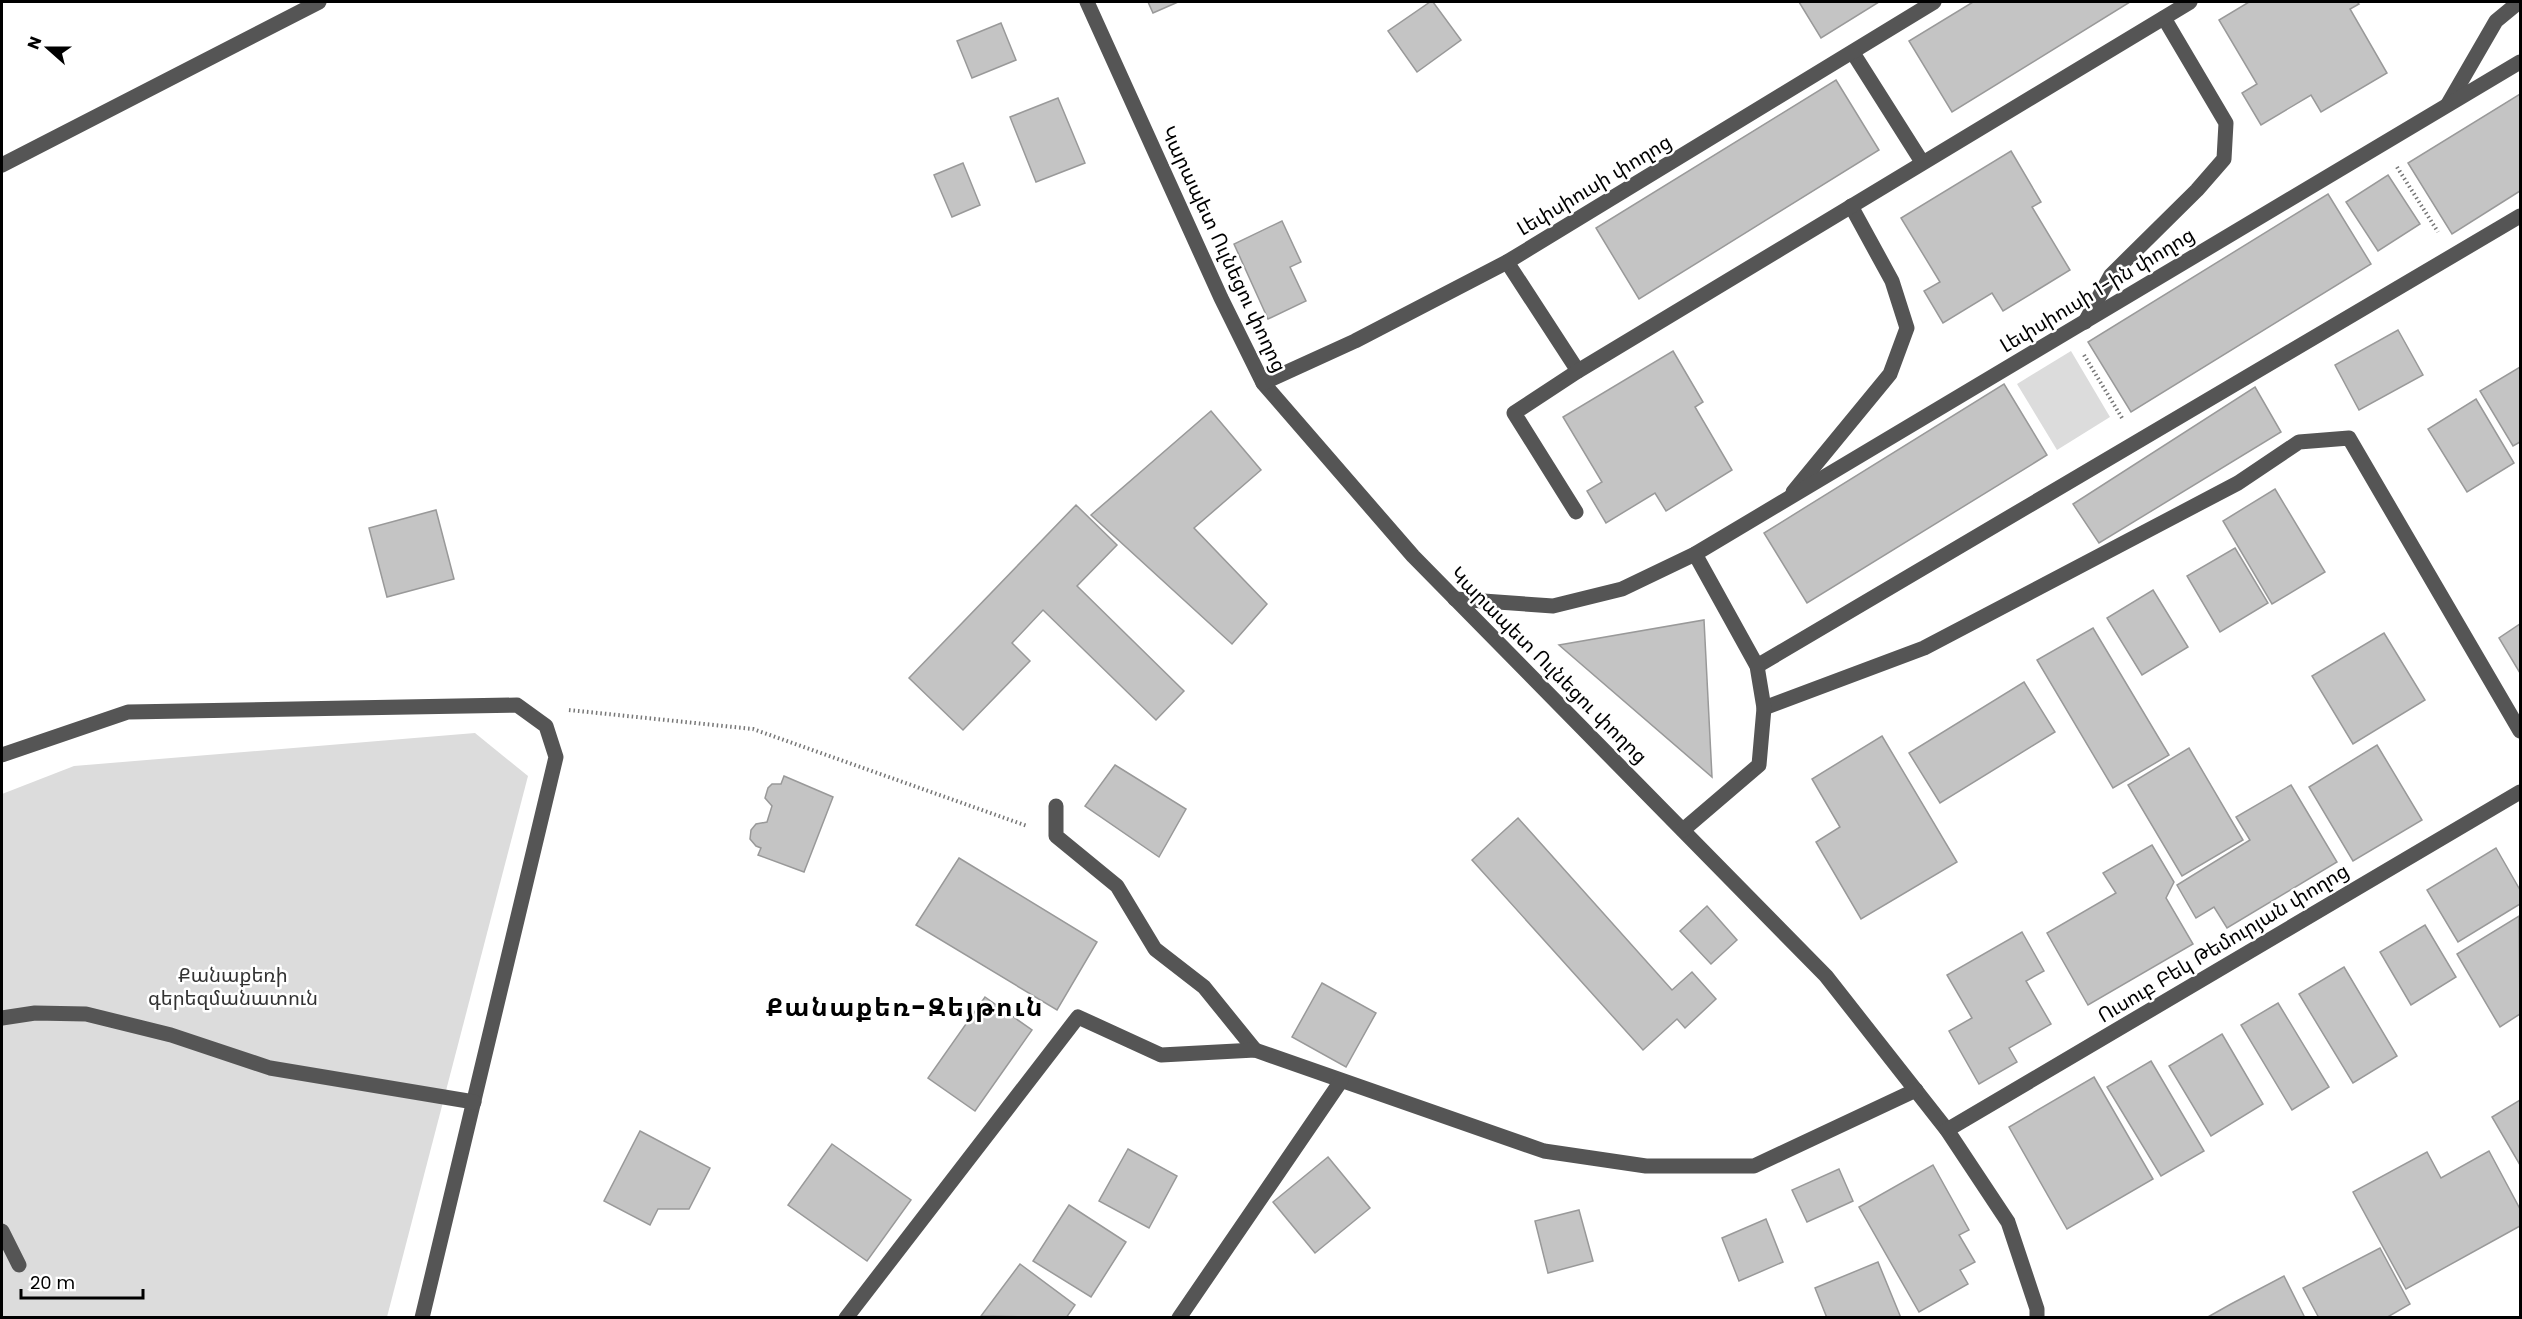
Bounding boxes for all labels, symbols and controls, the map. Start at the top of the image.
north arrow [18,18,78,78]
text: N [22,33,47,53]
street label: Կարապետ Ուլնեցու փողոց [1155,121,1293,377]
street label: Լեփսիուսի փողոց [1511,128,1677,242]
street label: Լեփսիուսի 1-ին փողոց [1994,221,2200,359]
street label: Կարապետ Ուլնեցու փողոց [1444,560,1654,770]
street label: Ուսուբ Բեկ Թեմուրյան փողոց [2092,857,2354,1029]
park label: Քանաքեռի գերեզմանատուն [148,961,318,1012]
district label: Քանաքեռ-Զեյթուն [766,989,1044,1025]
scale bar [21,1262,142,1300]
text: 20 m [30,1270,75,1295]

